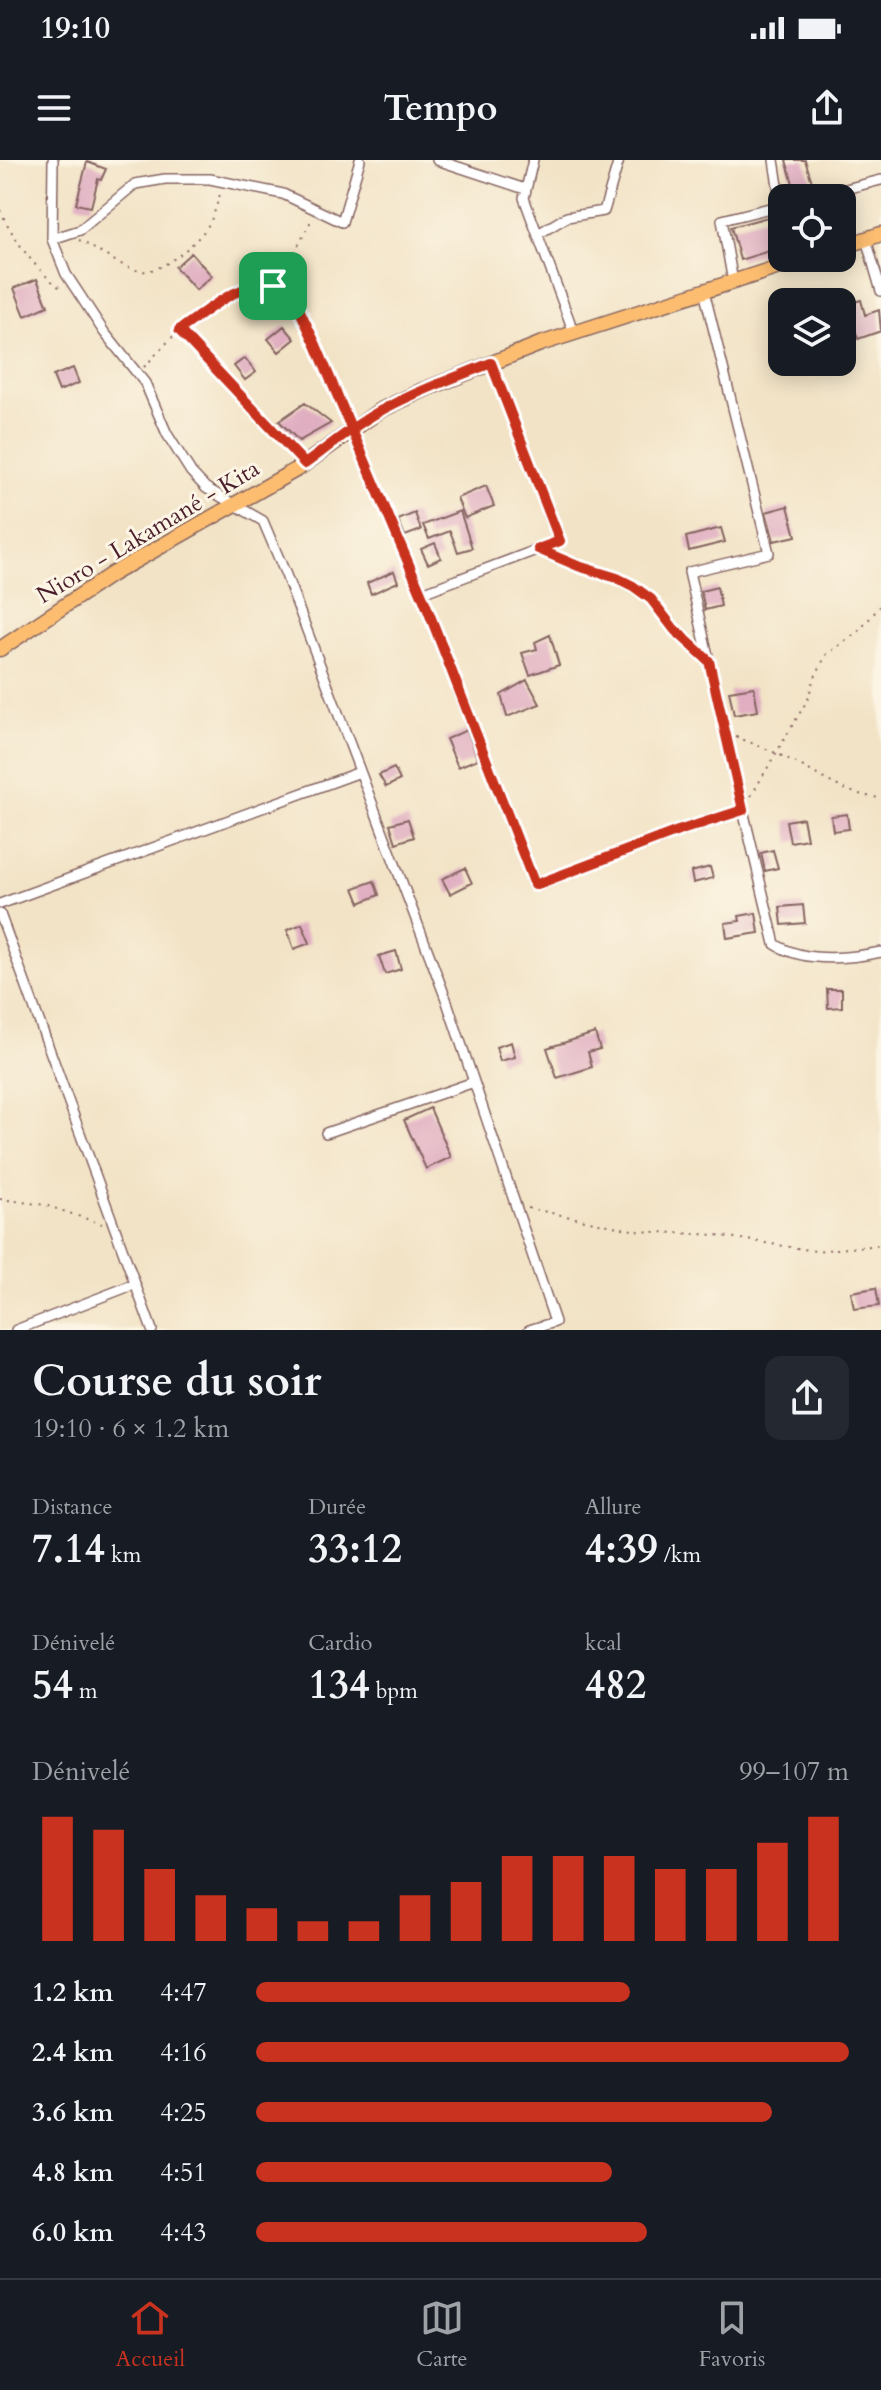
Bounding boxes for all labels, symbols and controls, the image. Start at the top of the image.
text: 19:10 [40,8,110,49]
text: Tempo [383,84,498,133]
icon: menu [32,86,76,130]
icon: share [805,86,849,130]
map controls [768,184,856,376]
button: locate [768,184,856,272]
pin [239,252,307,320]
icon: arrive [251,264,295,308]
button: layers [768,288,856,376]
street label: Nioro - Lakamané - Kita [30,452,266,612]
text: Course du soir [32,1351,322,1411]
button: share [765,1356,849,1440]
text: 19:10 · 6 × 1.2 km [32,1411,229,1446]
text: Distance [32,1492,112,1522]
text: Durée [308,1492,366,1522]
text: Allure [585,1492,642,1522]
text: 7.14 [32,1522,105,1577]
text: 33:12 [308,1522,402,1577]
text: 4:39 [585,1522,658,1577]
text: km [105,1540,141,1570]
text: /km [658,1540,701,1570]
text: Dénivelé [32,1628,115,1658]
text: Cardio [308,1628,372,1658]
text: kcal [585,1628,622,1658]
text: 54 [32,1658,73,1713]
text: 134 [308,1658,370,1713]
text: 482 [585,1658,646,1713]
text: m [73,1676,98,1706]
text: bpm [370,1676,418,1706]
text: Dénivelé [32,1754,130,1789]
text: 99–107 m [739,1754,849,1789]
text: 1.2 km [32,1975,113,2010]
text: 4:47 [160,1975,207,2010]
text: 2.4 km [32,2035,113,2070]
text: 4:16 [160,2035,207,2070]
text: 3.6 km [32,2095,113,2130]
text: 4:25 [160,2095,207,2130]
text: 4.8 km [32,2155,113,2190]
text: 4:51 [160,2155,207,2190]
text: 6.0 km [32,2215,113,2250]
text: 4:43 [160,2215,207,2250]
tab: Accueil [116,2296,185,2374]
tab: Carte [416,2296,468,2374]
tab: Favoris [699,2296,765,2374]

